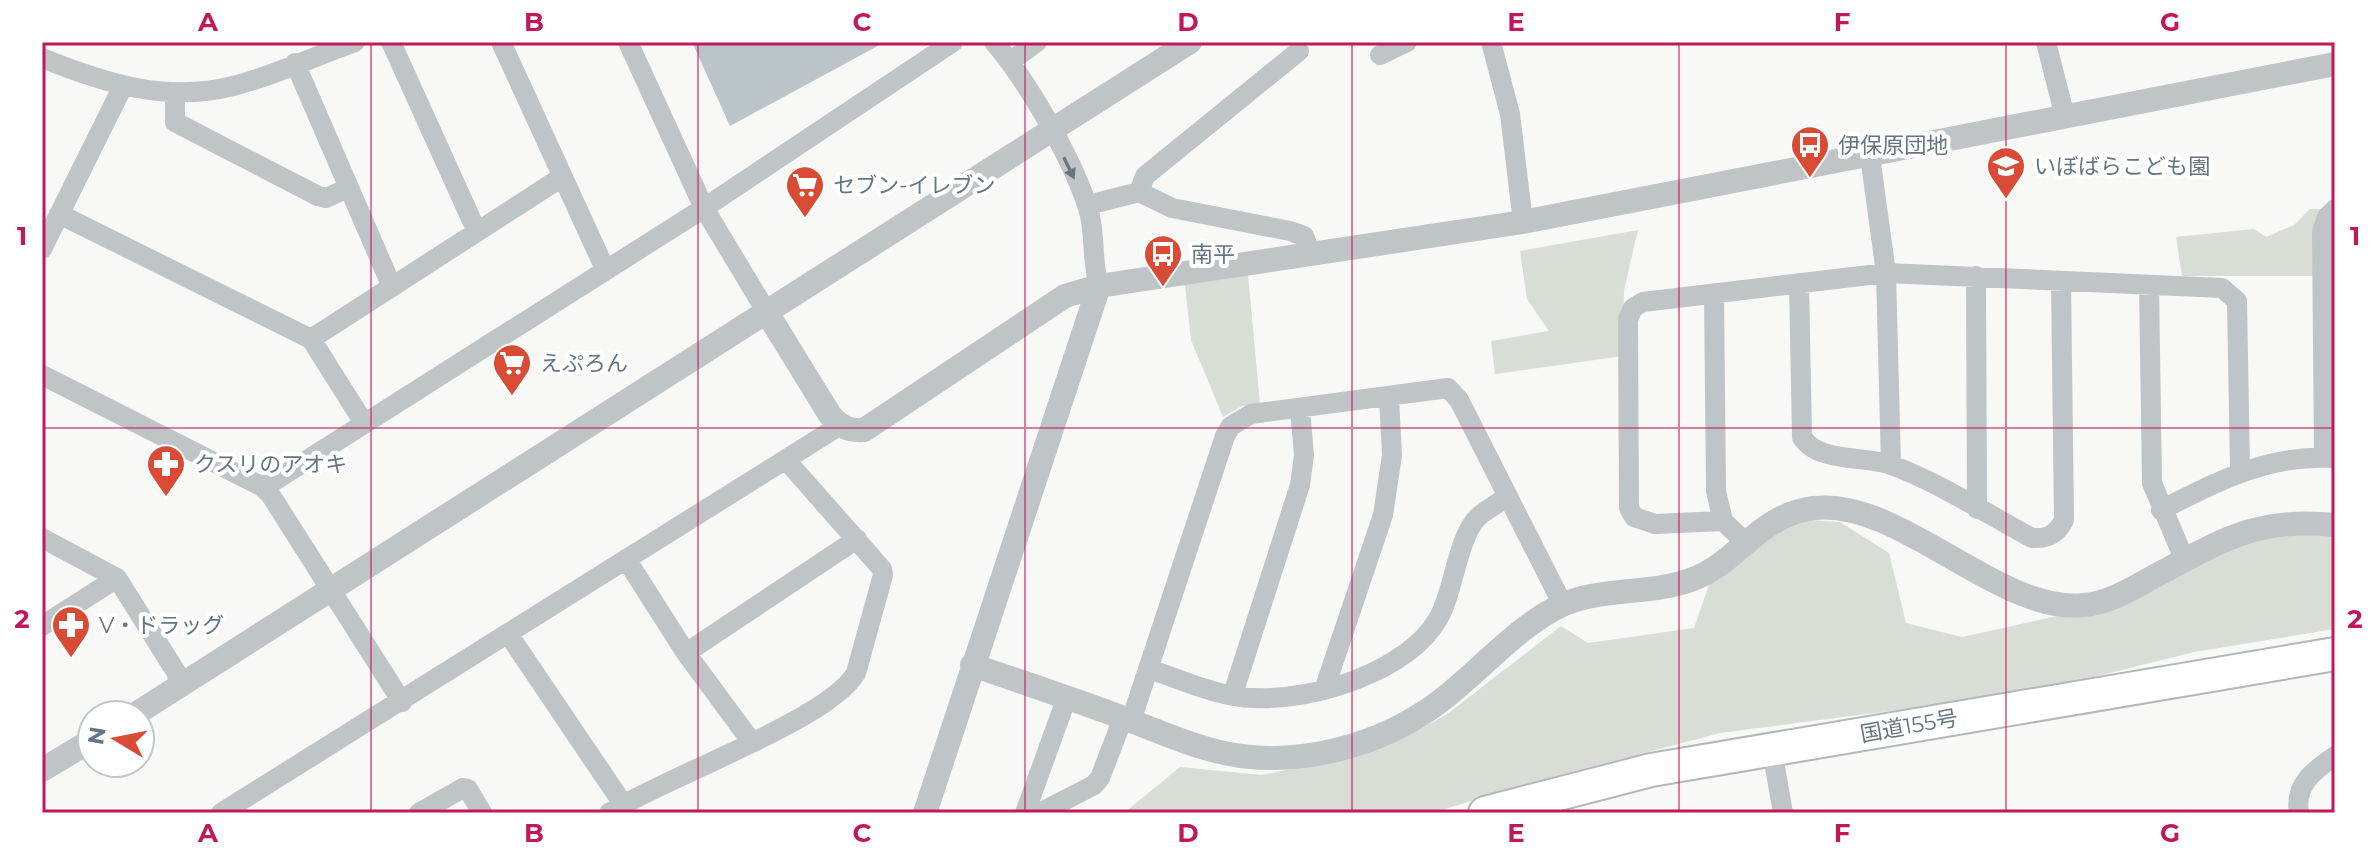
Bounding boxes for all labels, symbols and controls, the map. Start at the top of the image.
text: A [197,6,219,38]
text: B [524,6,544,38]
text: C [853,6,872,38]
text: D [1177,6,1199,38]
text: E [1507,6,1525,38]
text: F [1834,6,1850,38]
text: G [2160,6,2180,38]
bus stop icon: 伊保原団地 [1789,124,1831,179]
place label: 伊保原団地 [1838,132,1948,159]
school or university icon: いぼばらこども園 [1985,145,2027,200]
place label: いぼばらこども園 [2034,153,2210,180]
one-way arrow [1063,157,1076,180]
supermarket icon: セブン-イレブン [784,164,826,219]
place label: セブン-イレブン [833,172,995,199]
text: 1 [17,220,27,252]
text: 1 [2350,220,2360,252]
bus stop icon: 南平 [1142,233,1184,288]
place label: 南平 [1191,241,1235,268]
supermarket icon: えぷろん [491,342,533,397]
place label: えぷろん [540,350,628,377]
pharmacy icon: クスリのアオキ [145,443,187,498]
place label: クスリのアオキ [194,451,347,478]
text: 2 [14,603,30,635]
text: 2 [2347,603,2363,635]
pharmacy icon: V・ドラッグ [50,604,92,659]
place label: V・ドラッグ [99,612,224,639]
north arrow [76,699,156,779]
street label: 国道155号 [1858,704,1960,748]
text: N [82,725,112,747]
text: A [197,817,219,849]
text: B [524,817,544,849]
text: C [853,817,872,849]
text: D [1177,817,1199,849]
text: E [1507,817,1525,849]
text: F [1834,817,1850,849]
text: G [2160,817,2180,849]

